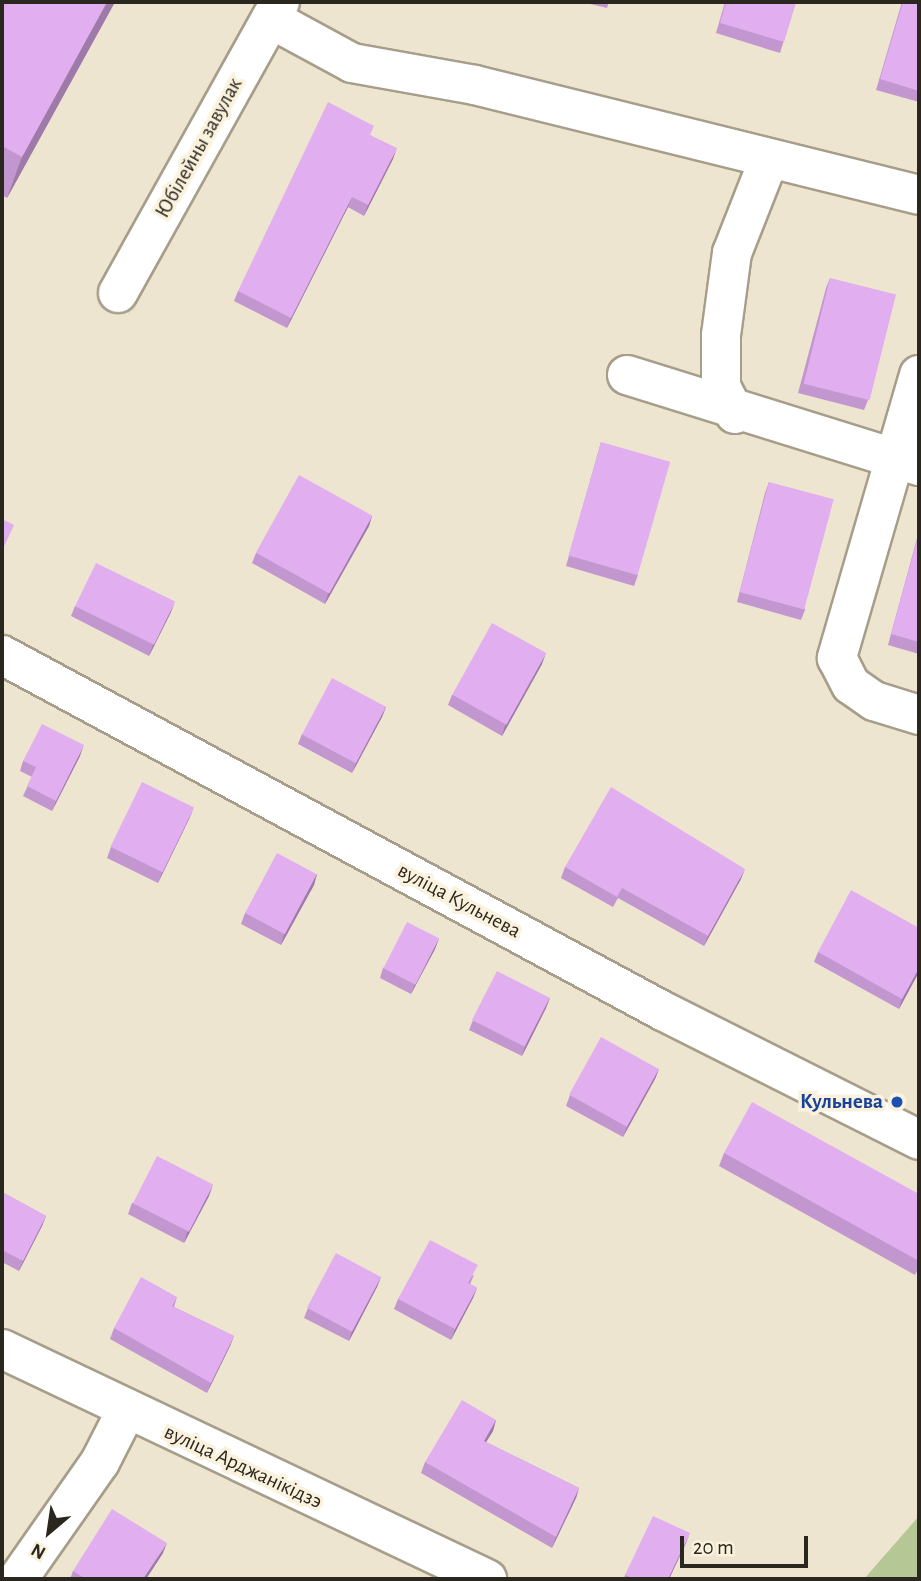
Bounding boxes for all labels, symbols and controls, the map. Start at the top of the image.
street label: Юбілейны завулак [150,73,248,223]
street label: вуліца Кульнева [393,858,525,944]
place label: Кульнева [800,1089,883,1115]
marker: Кульнева [889,1094,905,1110]
street label: вуліца Арджанікідзэ [160,1419,326,1515]
north arrow [14,1497,84,1567]
scale bar [683,1522,811,1566]
text: 20 m [693,1537,734,1558]
text: N [28,1539,49,1562]

